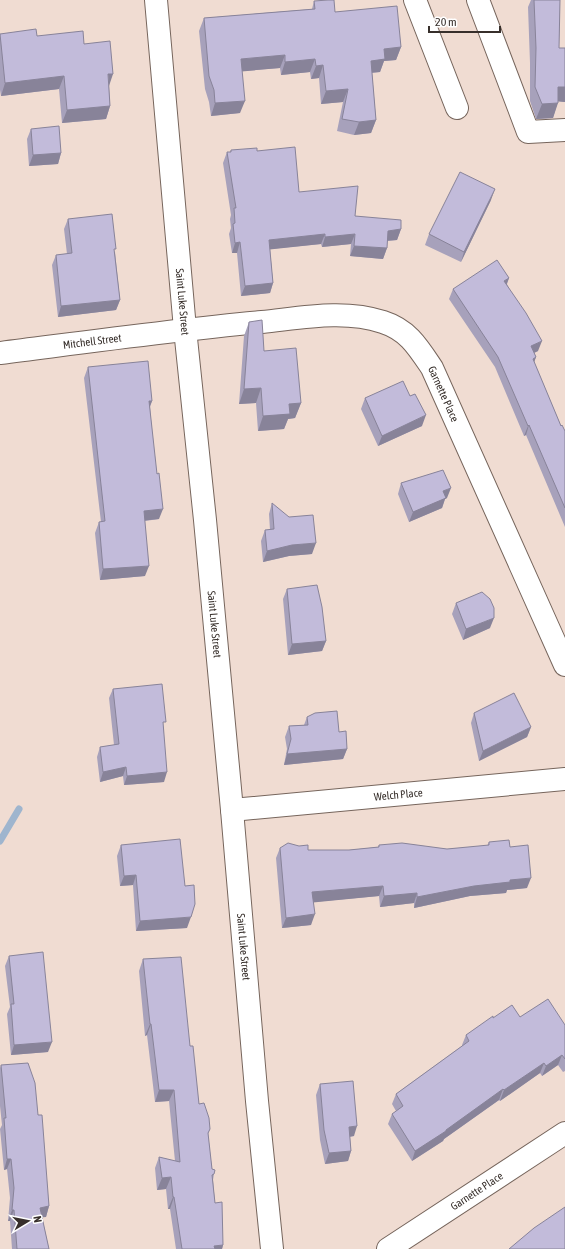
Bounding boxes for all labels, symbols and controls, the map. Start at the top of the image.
scale bar [429,8,500,34]
text: 20 m [435,15,457,29]
street label: Saint Luke Street [174,268,192,336]
street label: Mitchell Street [62,332,122,351]
street label: Garnette Place [426,364,461,424]
street label: Saint Luke Street [206,590,224,658]
street label: Welch Place [373,786,423,803]
street label: Saint Luke Street [235,913,253,981]
street label: Garnette Place [448,1169,505,1212]
north arrow [8,1201,48,1241]
text: N [31,1215,44,1224]

